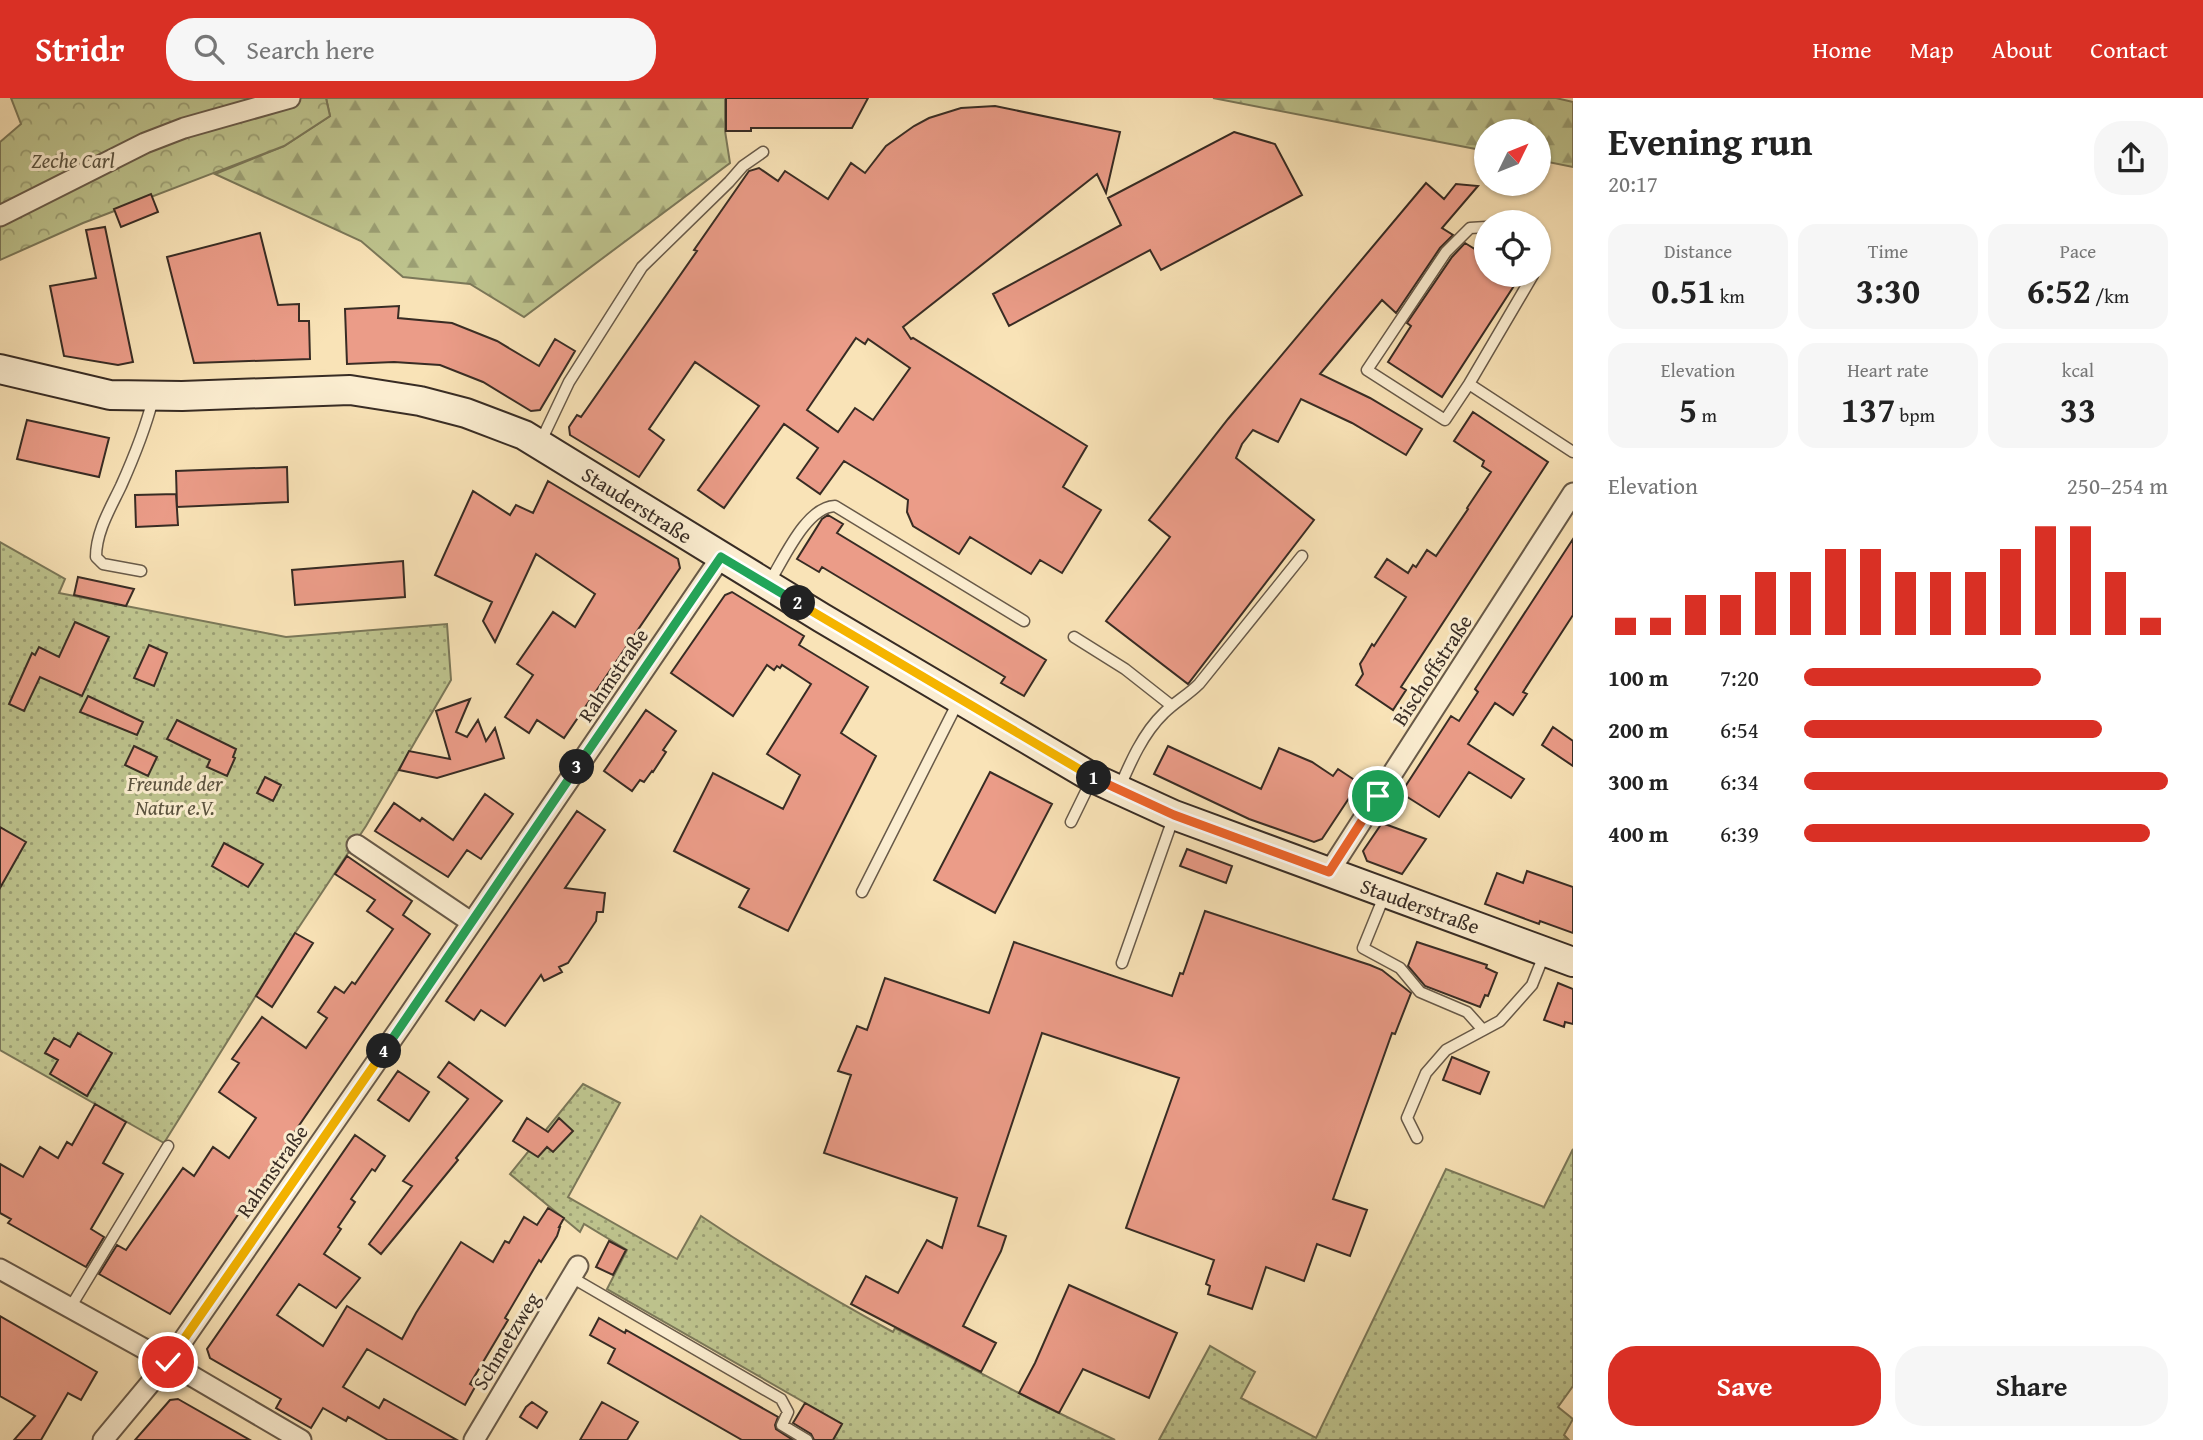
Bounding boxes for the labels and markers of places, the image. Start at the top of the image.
pin: 2 [780,586,816,620]
pin: 3 [560,750,594,784]
pin: 1 [1076,760,1112,796]
pin [1348,766,1408,826]
pin: 4 [366,1034,402,1068]
pin [138,1332,198,1392]

